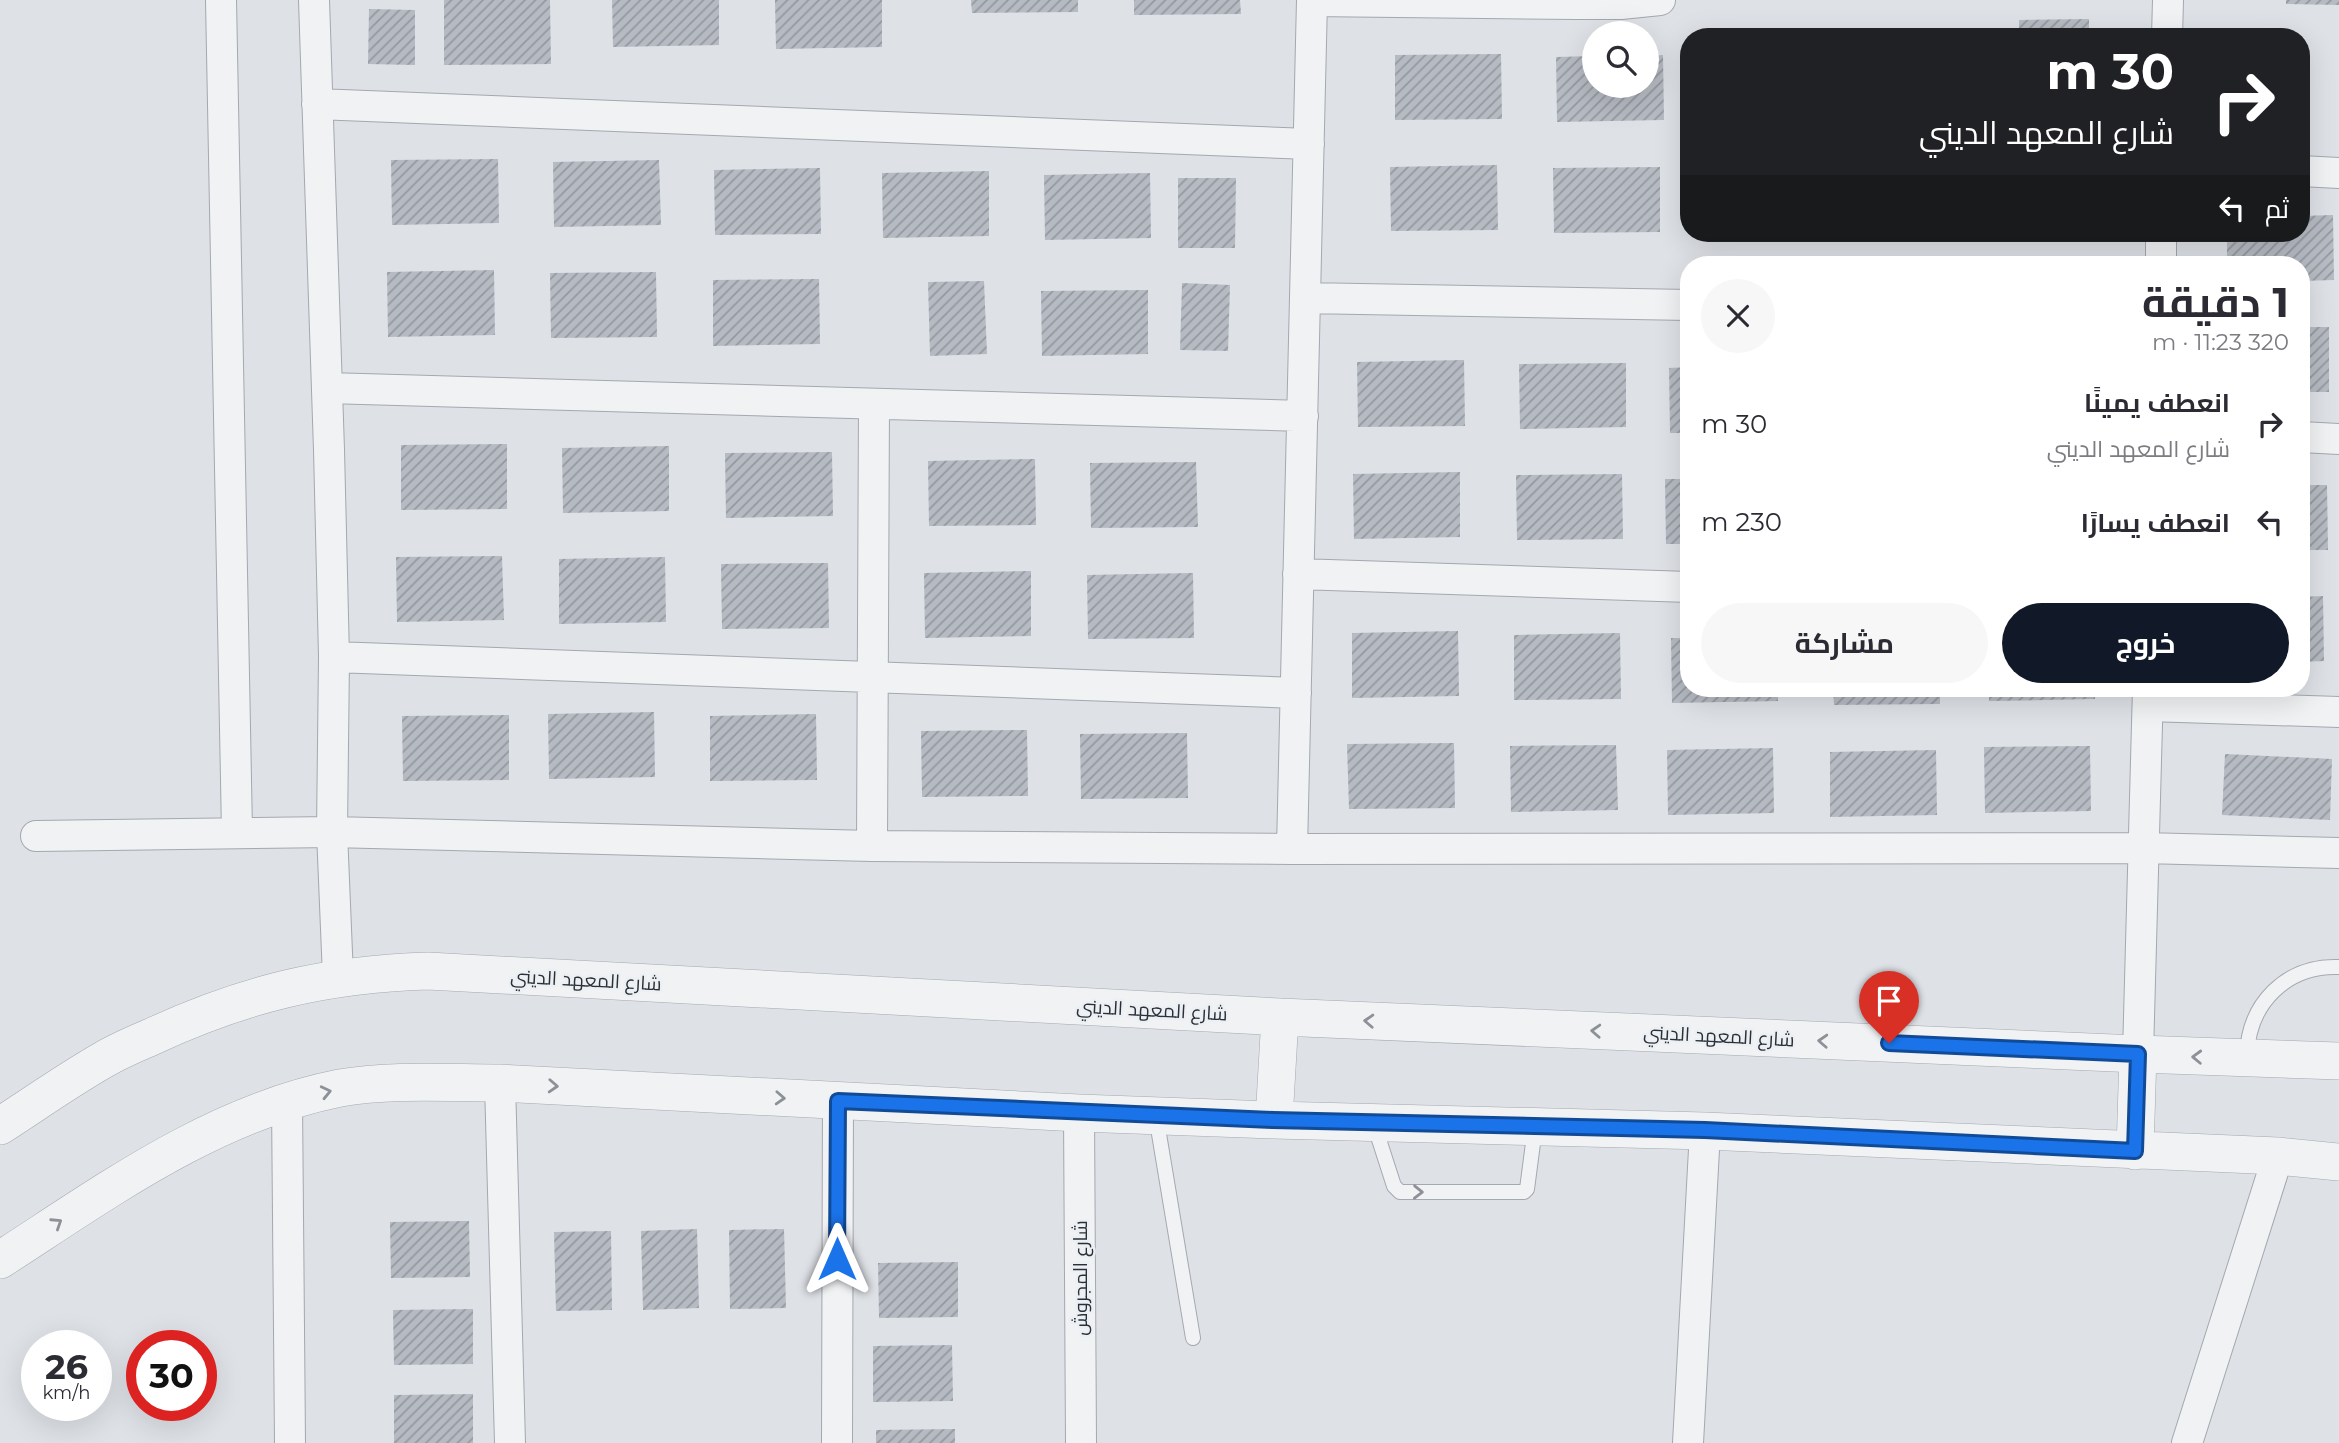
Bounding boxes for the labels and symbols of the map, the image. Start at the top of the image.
street label: شارع المعهد الديني [510,965,662,998]
pin [1859,971,1919,1043]
street label: شارع المعهد الديني [1076,995,1228,1028]
one-way arrow [1363,1013,1374,1028]
street label: شارع المعهد الديني [1643,1021,1795,1054]
one-way arrow [1590,1023,1601,1038]
one-way arrow [1817,1033,1828,1048]
one-way arrow [2192,1049,2203,1064]
one-way arrow [548,1078,559,1093]
one-way arrow [320,1086,332,1100]
one-way arrow [775,1091,786,1106]
one-way arrow [1413,1184,1424,1200]
one-way arrow [50,1218,63,1231]
street label: شارع المجروش [1069,1220,1094,1336]
position arrow [800,1222,874,1296]
speed limit sign: 30 [126,1330,217,1421]

